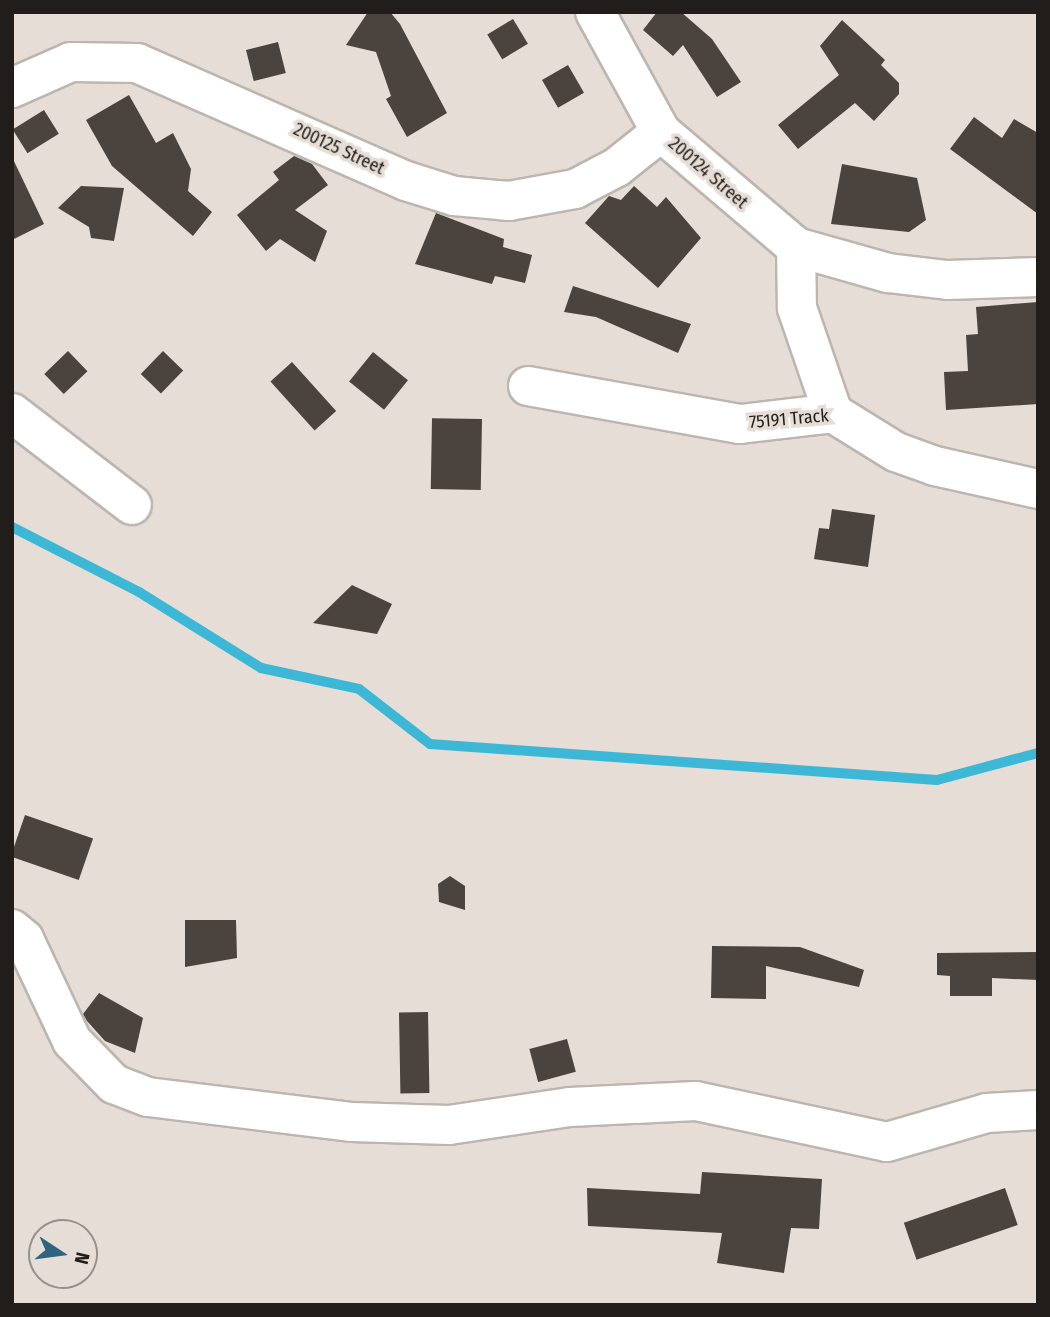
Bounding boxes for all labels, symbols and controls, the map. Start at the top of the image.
street label: 200125 Street [290,119,388,179]
street label: 200124 Street [664,133,752,213]
street label: 75191 Track [748,405,830,433]
north arrow [28,1219,98,1289]
text: N [70,1250,94,1267]

